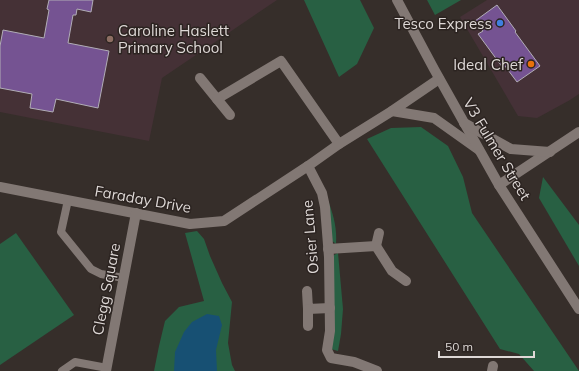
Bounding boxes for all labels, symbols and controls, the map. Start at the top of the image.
place label: Tesco Express [394,14,492,33]
marker: Tesco Express [495,18,505,28]
place label: Caroline Haslett Primary School [118,21,229,57]
marker: Caroline Haslett Primary School [105,34,115,44]
place label: Ideal Chef [453,55,524,74]
marker: Ideal Chef [526,59,536,69]
street label: V3 Fulmer Street [459,94,535,204]
street label: Faraday Drive [93,181,193,217]
street label: Osier Lane [297,199,323,275]
street label: Clegg Square [88,241,124,337]
scale bar [439,333,534,359]
text: 50 m [445,339,473,354]

